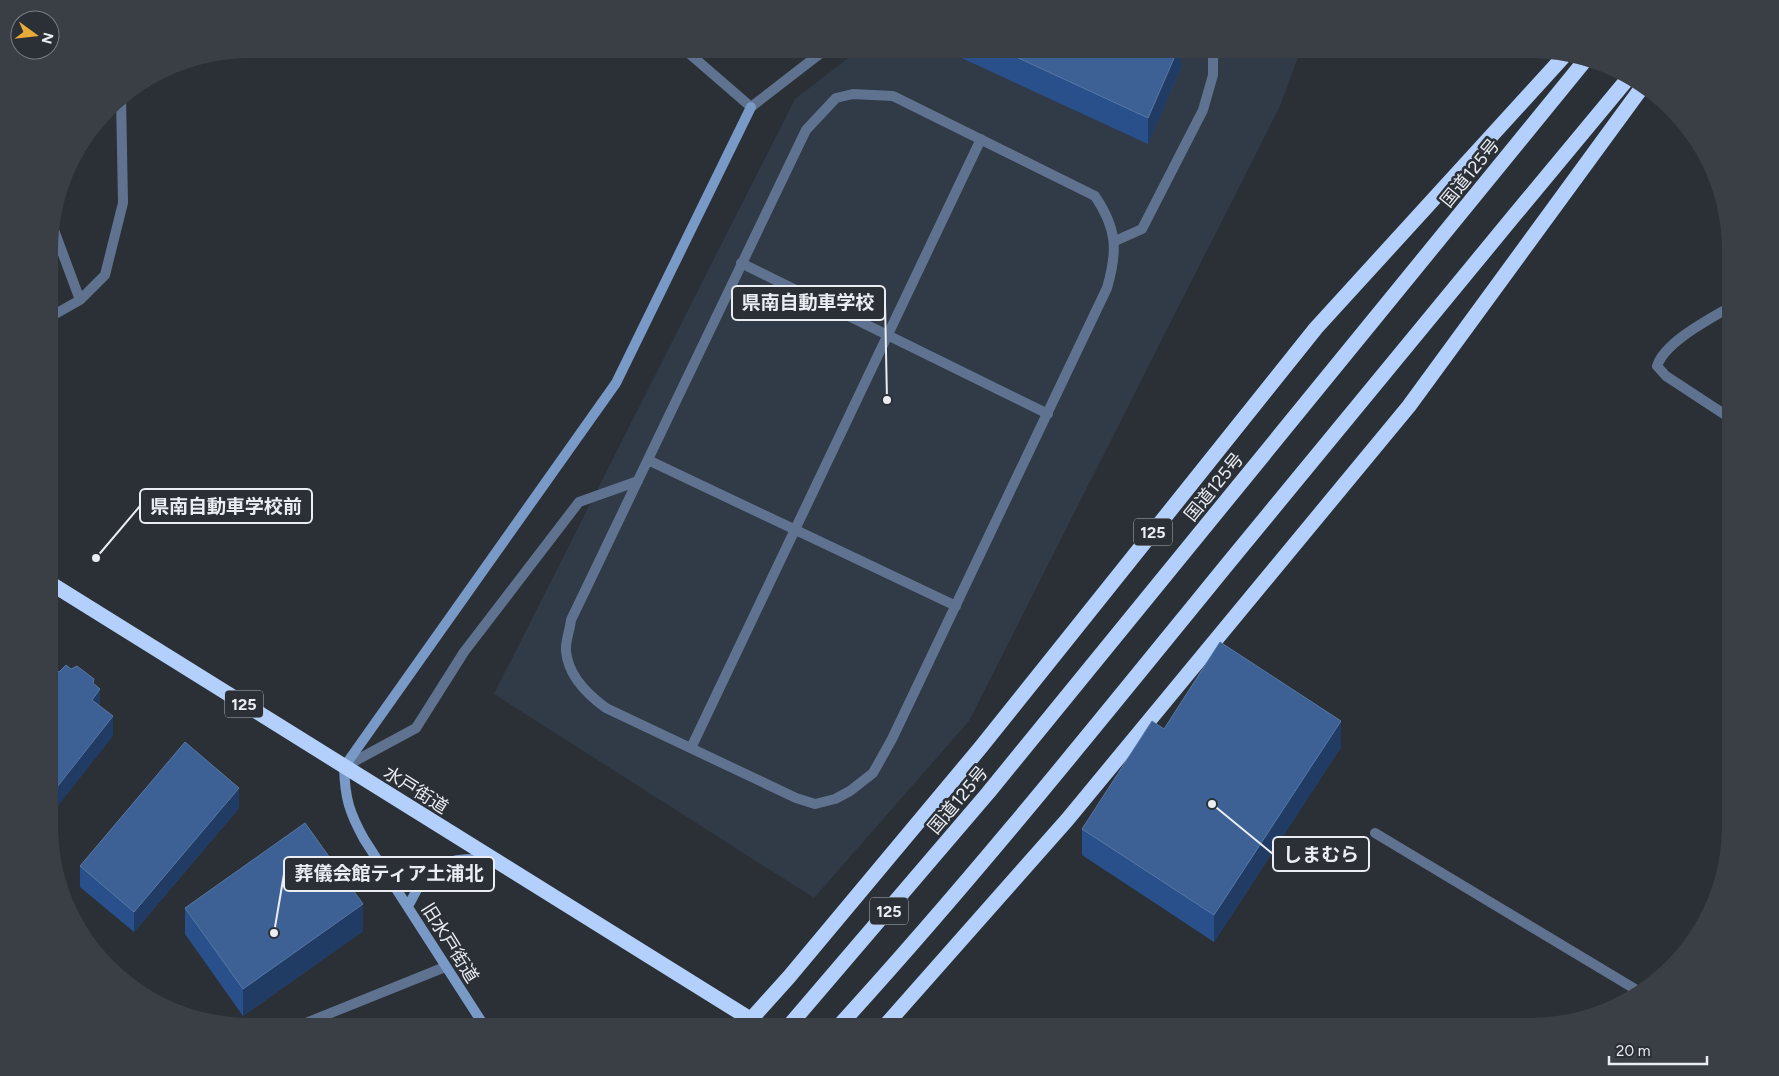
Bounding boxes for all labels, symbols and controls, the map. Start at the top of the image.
north arrow [10,10,60,60]
text: N [37,31,57,46]
street label: 国道125号 [1436,134,1504,212]
callout: 県南自動車学校 [732,286,885,320]
text: 県南自動車学校 [741,291,875,314]
street label: 国道125号 [1180,448,1248,526]
callout: 県南自動車学校前 [140,489,312,523]
text: 県南自動車学校前 [150,495,302,518]
road number: 125 [1134,518,1172,546]
road number: 125 [225,691,263,718]
street label: 水戸街道 [380,762,452,818]
street label: 国道125号 [923,762,993,838]
callout: しまむら [1273,837,1369,871]
text: しまむら [1283,843,1359,866]
callout: 葬儀会館ティア土浦北 [284,857,494,891]
text: 葬儀会館ティア土浦北 [295,862,483,885]
road number: 125 [870,898,908,924]
street label: 旧水戸街道 [417,899,483,987]
scale bar [1609,1034,1706,1066]
text: 20 m [1616,1042,1650,1060]

